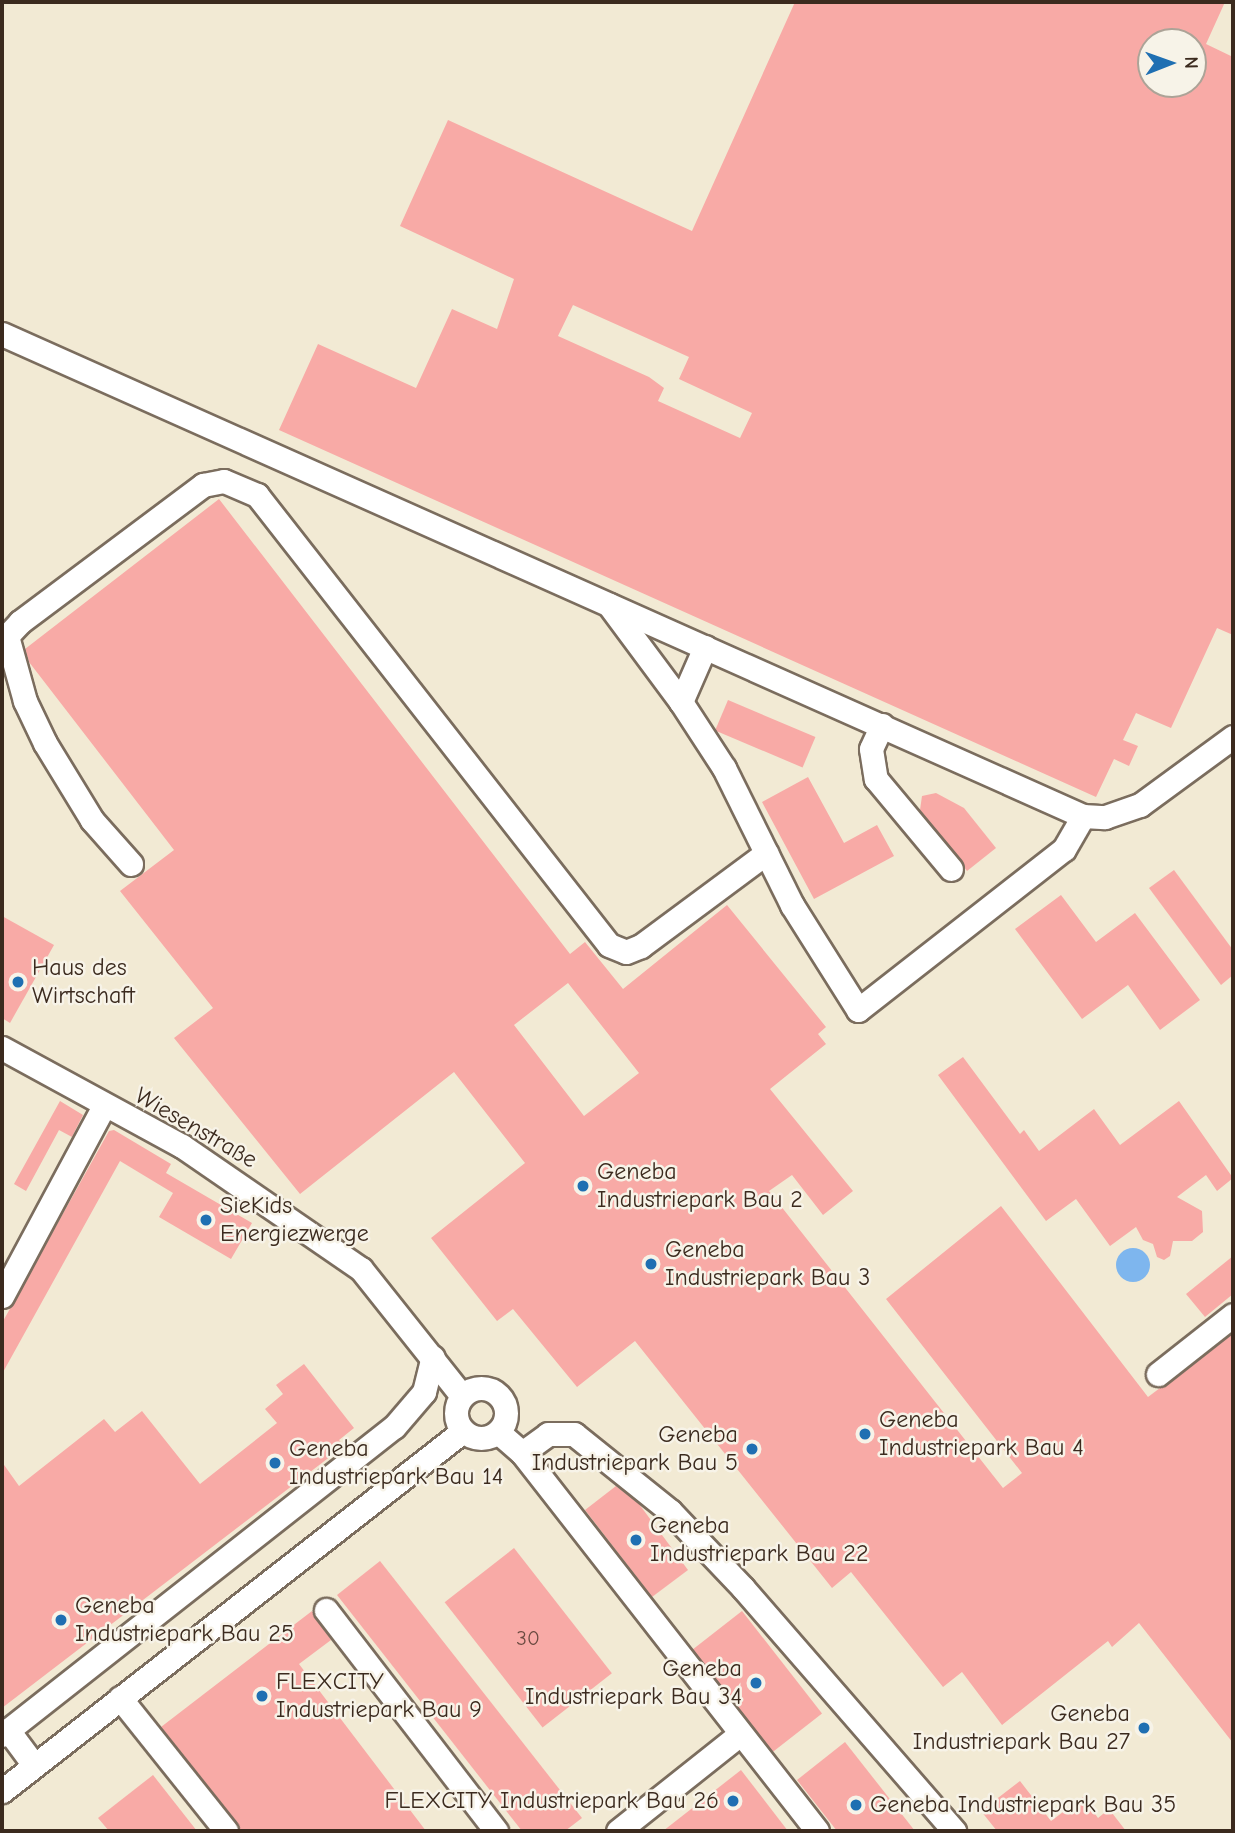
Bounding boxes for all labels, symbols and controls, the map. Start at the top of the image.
north arrow [1137,28,1207,98]
text: N [1180,56,1202,69]
place label: Haus des Wirtschaft [32,954,135,1010]
marker: Haus des Wirtschaft [10,974,26,990]
street label: Wiesenstraße [130,1081,262,1175]
place label: Geneba Industriepark Bau 2 [597,1158,803,1214]
marker: Geneba Industriepark Bau 2 [575,1178,591,1194]
place label: SieKids Energiezwerge [220,1192,369,1248]
marker: SieKids Energiezwerge [198,1212,214,1228]
place label: Geneba Industriepark Bau 3 [665,1236,870,1292]
marker: Geneba Industriepark Bau 3 [643,1256,659,1272]
place label: Geneba Industriepark Bau 4 [879,1406,1084,1462]
place label: Geneba Industriepark Bau 5 [532,1421,738,1477]
marker: Geneba Industriepark Bau 4 [857,1426,873,1442]
place label: Geneba Industriepark Bau 14 [289,1435,503,1491]
marker: Geneba Industriepark Bau 5 [744,1441,760,1457]
marker: Geneba Industriepark Bau 14 [267,1455,283,1471]
place label: Geneba Industriepark Bau 22 [650,1512,868,1568]
marker: Geneba Industriepark Bau 22 [628,1532,644,1548]
place label: Geneba Industriepark Bau 25 [75,1592,294,1648]
marker: Geneba Industriepark Bau 25 [53,1612,69,1628]
house number: 30 [516,1625,540,1651]
place label: Geneba Industriepark Bau 34 [525,1655,742,1711]
place label: FLEXCITY Industriepark Bau 9 [276,1668,482,1724]
marker: Geneba Industriepark Bau 34 [748,1675,764,1691]
marker: FLEXCITY Industriepark Bau 9 [254,1688,270,1704]
place label: Geneba Industriepark Bau 27 [913,1700,1130,1756]
marker: Geneba Industriepark Bau 27 [1136,1720,1152,1736]
place label: FLEXCITY Industriepark Bau 26 [384,1787,719,1815]
place label: Geneba Industriepark Bau 35 [870,1791,1176,1819]
marker: FLEXCITY Industriepark Bau 26 [725,1793,741,1809]
marker: Geneba Industriepark Bau 35 [848,1797,864,1813]

